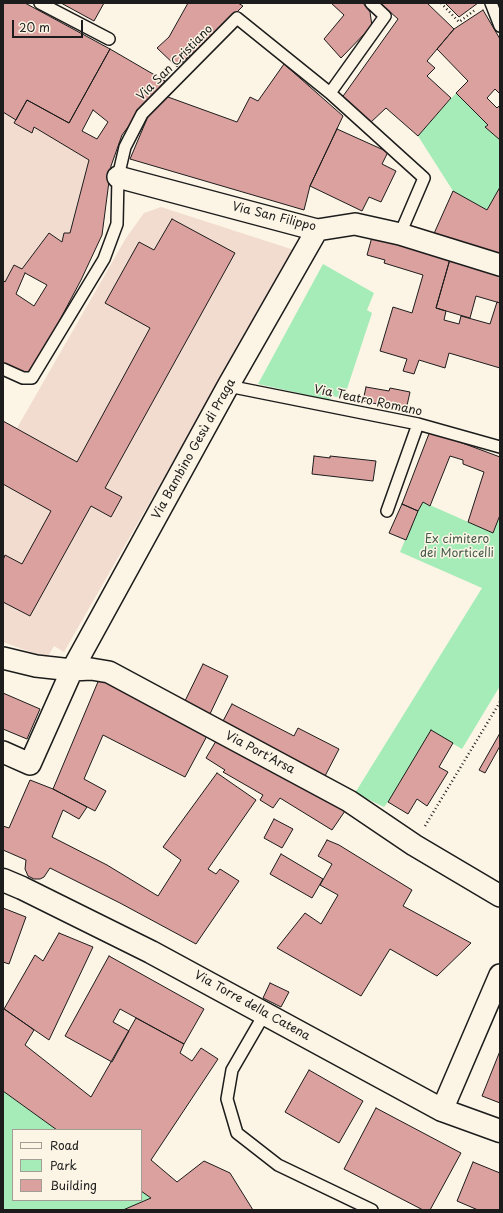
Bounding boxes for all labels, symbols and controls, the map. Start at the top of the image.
scale bar [14,12,85,38]
text: 20 m [19,18,50,36]
street label: Via San Cristiano [134,22,216,104]
street label: Via San Filippo [231,200,317,234]
street label: Via Bambino Gesù di Praga [149,376,239,522]
street label: Via Teatro Romano [313,382,423,420]
park label: Ex cimitero dei Morticelli [420,533,494,561]
street label: Via Port'Arsa [223,729,297,777]
street label: Via Torre della Catena [192,968,312,1044]
legend [12,1129,142,1201]
text: Road [50,1136,79,1154]
text: Park [50,1156,77,1174]
text: Building [50,1176,97,1194]

